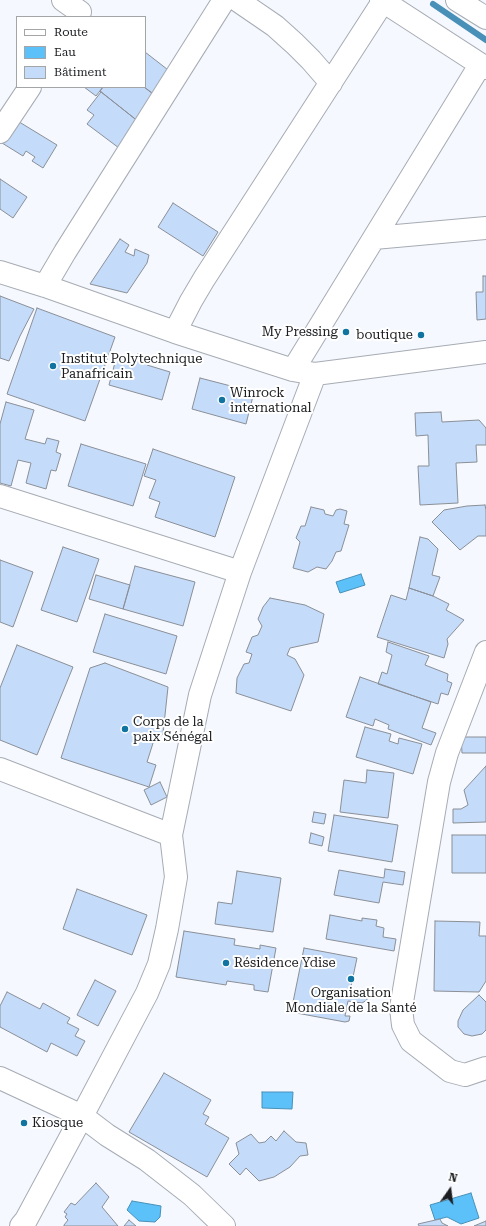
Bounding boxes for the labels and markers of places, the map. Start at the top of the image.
place label: My Pressing [262,324,338,340]
marker: My Pressing [341,327,351,337]
place label: boutique [356,327,413,343]
marker: boutique [416,330,426,340]
place label: Institut Polytechnique Panafricain [61,351,202,382]
marker: Institut Polytechnique Panafricain [48,361,58,371]
place label: Winrock international [230,385,311,416]
marker: Winrock international [217,395,227,405]
place label: Corps de la paix Sénégal [133,714,213,745]
marker: Corps de la paix Sénégal [120,724,130,734]
place label: Résidence Ydise [234,955,336,971]
marker: Résidence Ydise [221,958,231,968]
marker: Organisation Mondiale de la Santé [346,974,356,984]
place label: Organisation Mondiale de la Santé [285,985,417,1016]
place label: Kiosque [32,1115,83,1131]
marker: Kiosque [19,1118,29,1128]

